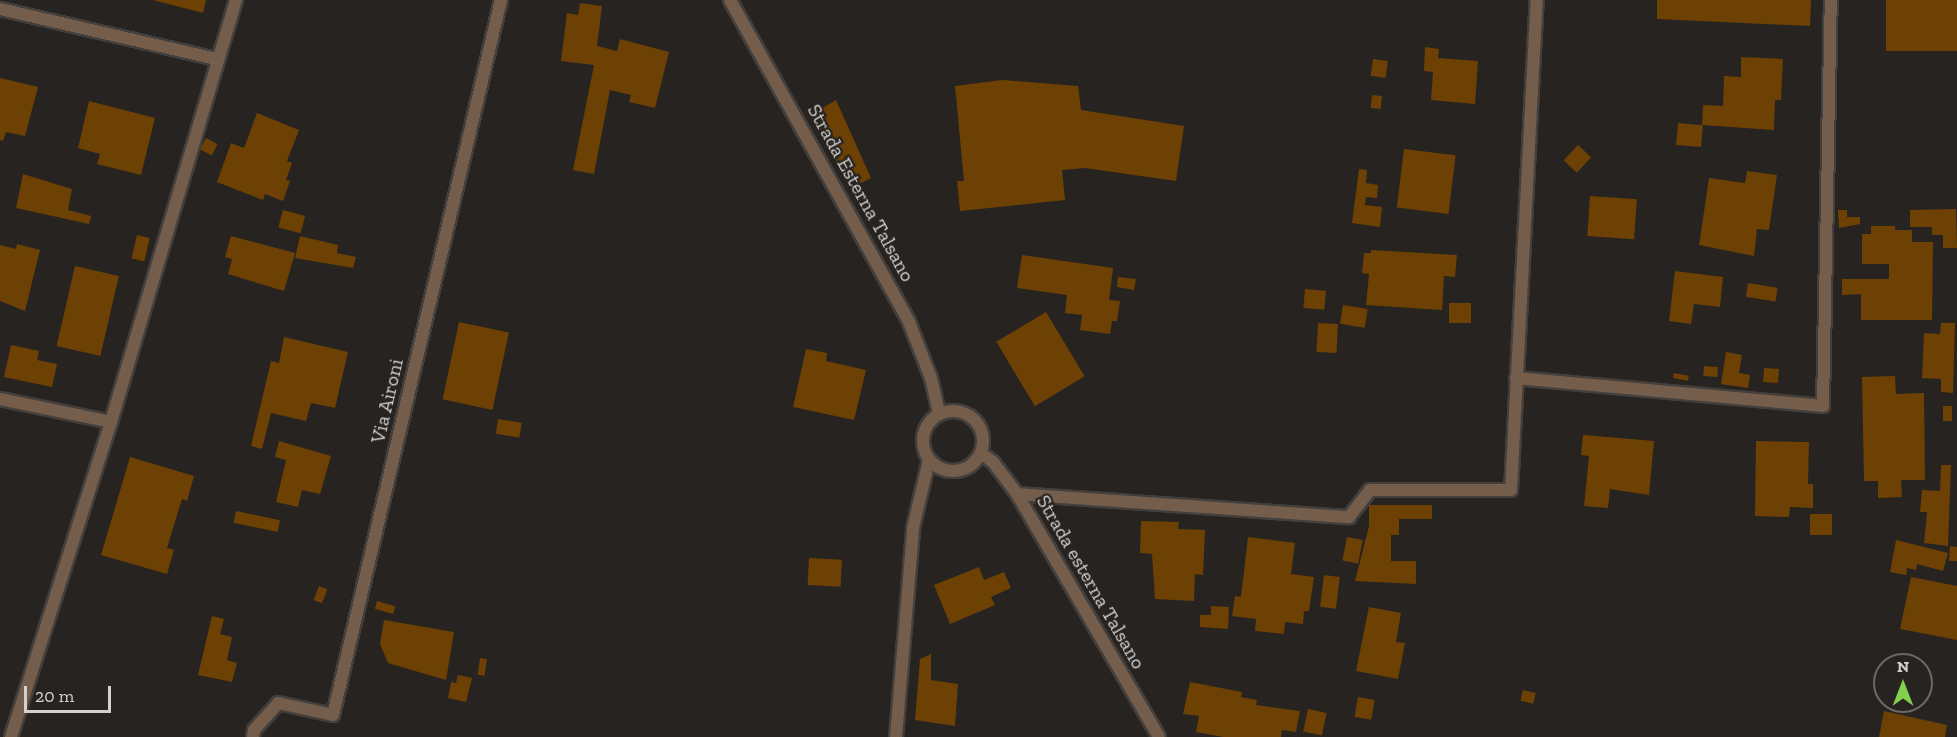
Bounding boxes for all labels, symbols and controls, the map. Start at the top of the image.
street label: Strada Esterna Talsano [802,100,920,286]
street label: Via Aironi [366,356,408,446]
street label: Strada esterna Talsano [1031,491,1151,673]
north arrow [1873,653,1933,713]
text: N [1897,657,1909,676]
scale bar [27,674,114,712]
text: 20 m [35,685,74,707]

